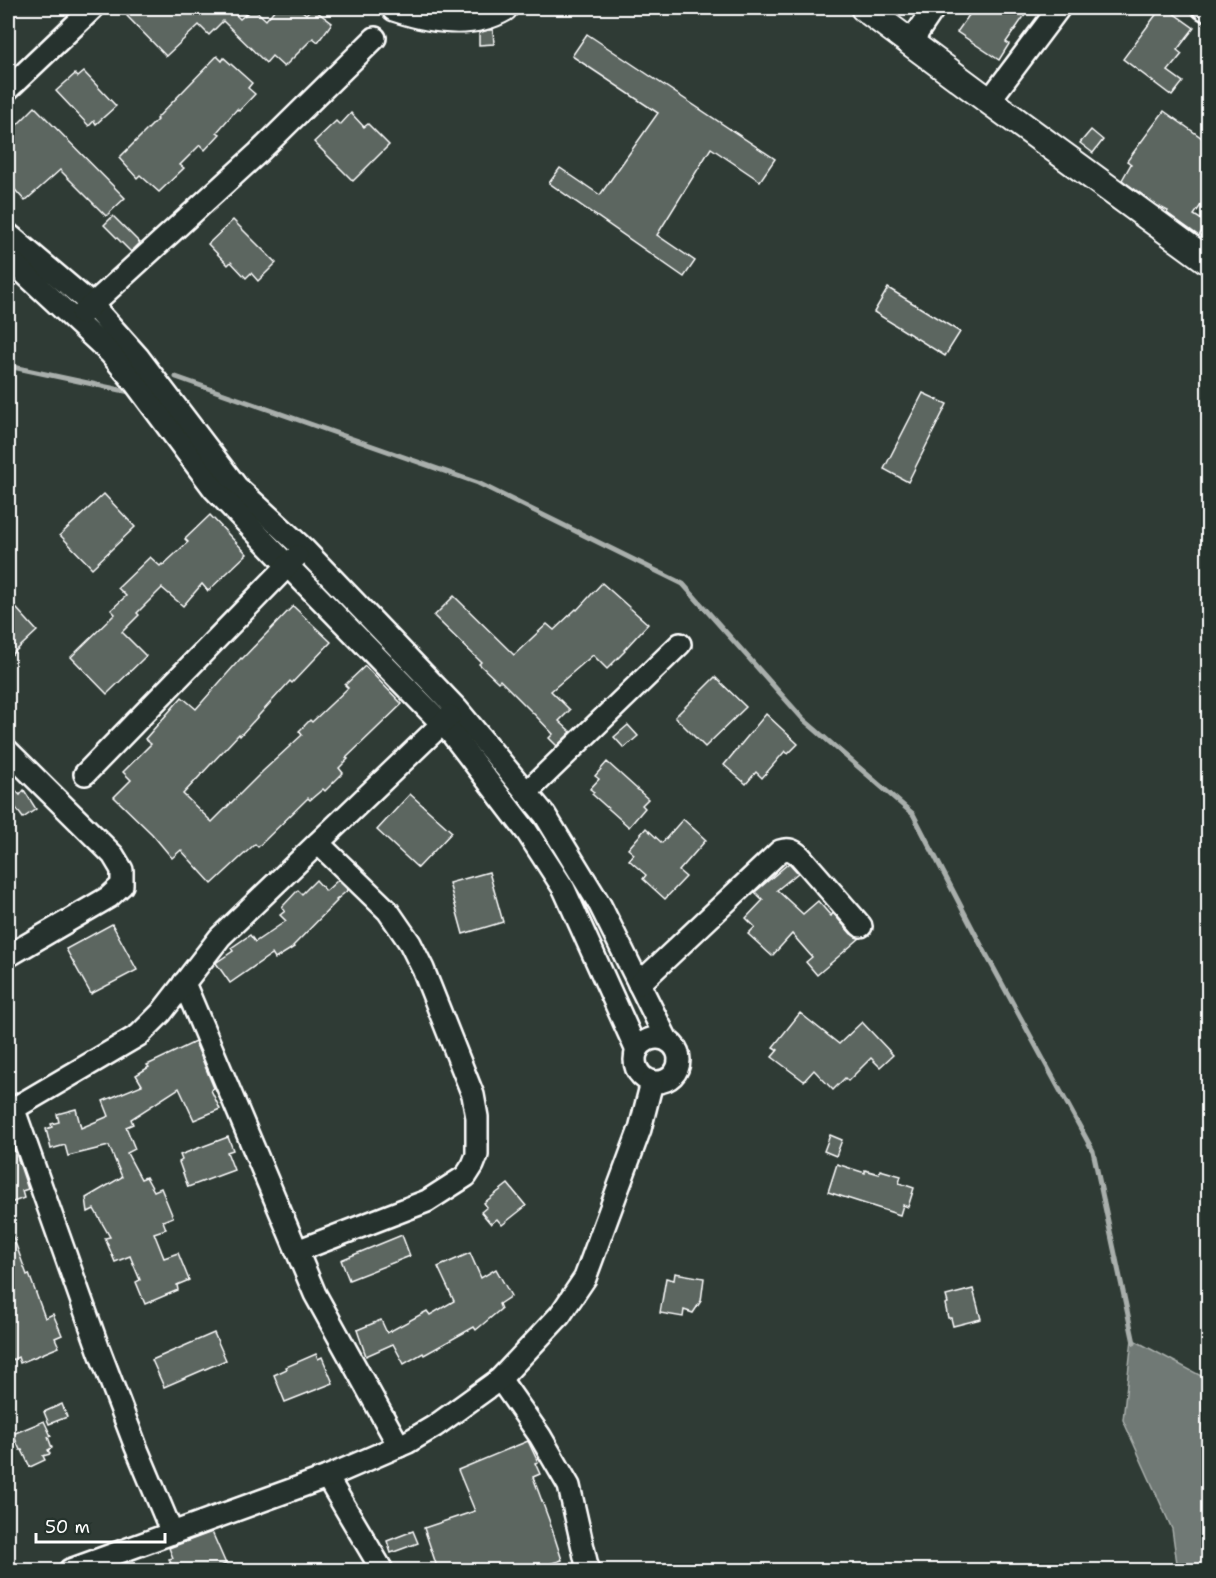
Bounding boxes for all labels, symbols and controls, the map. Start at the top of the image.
scale bar [36,1506,165,1544]
text: 50 m [45,1515,90,1539]

